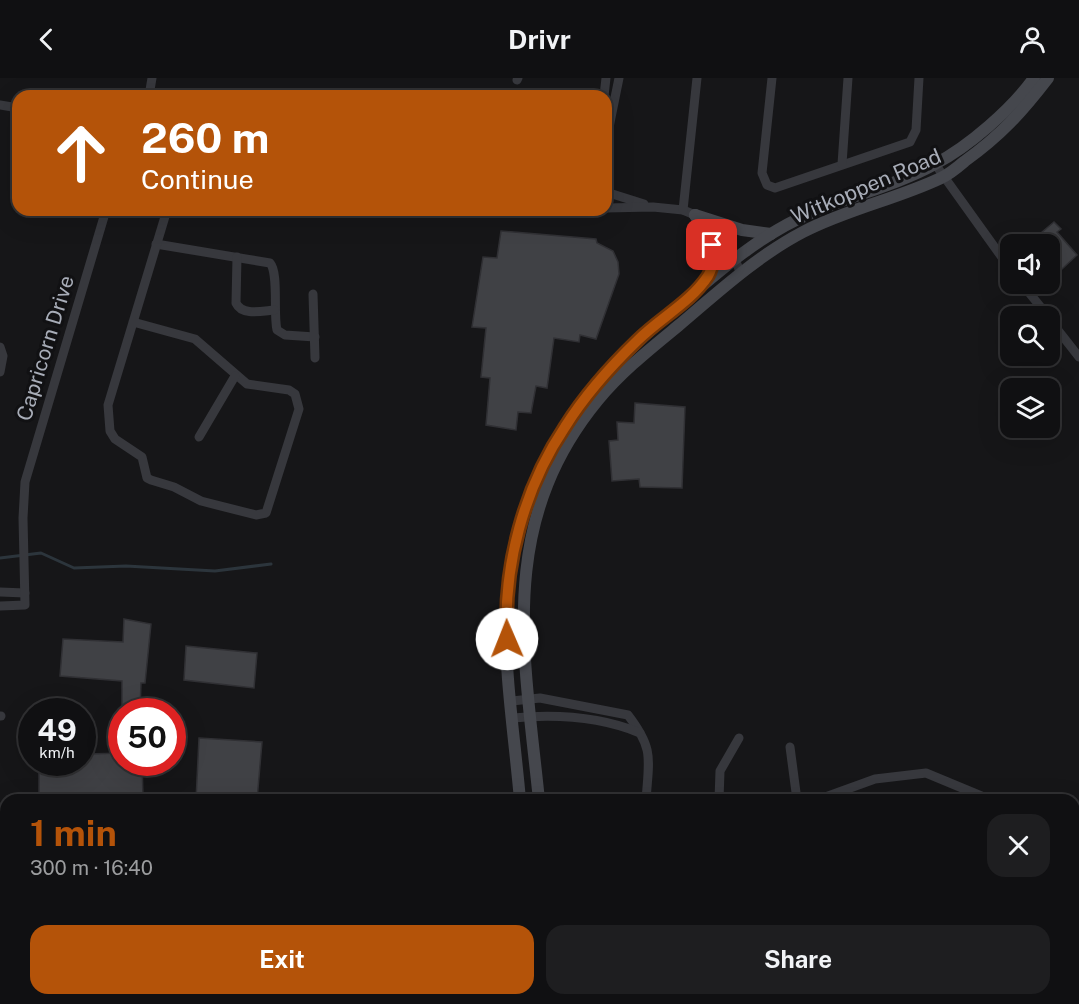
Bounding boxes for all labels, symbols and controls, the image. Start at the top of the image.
icon: back [30,23,63,56]
text: Drivr [508,23,571,55]
icon: person [1016,23,1049,56]
text: 260 m [141,113,269,162]
icon: ahead [42,114,120,192]
street label: Witkoppen Road [787,143,945,229]
text: Continue [141,163,254,195]
pin [686,219,737,270]
icon: arrive [695,228,728,261]
map controls [1000,234,1060,438]
button: sound [1000,234,1060,294]
street label: Capricorn Drive [11,272,79,424]
button: search [1000,306,1060,366]
button: layers [1000,378,1060,438]
position arrow [475,607,539,671]
speed limit sign: 50 [108,698,186,776]
text: 49 [37,712,77,748]
text: km/h [39,744,75,761]
text: 1 min [30,812,117,854]
button: close [987,814,1050,877]
text: 300 m · 16:40 [30,856,153,880]
button: Exit [30,925,534,994]
button: Share [546,925,1050,994]

